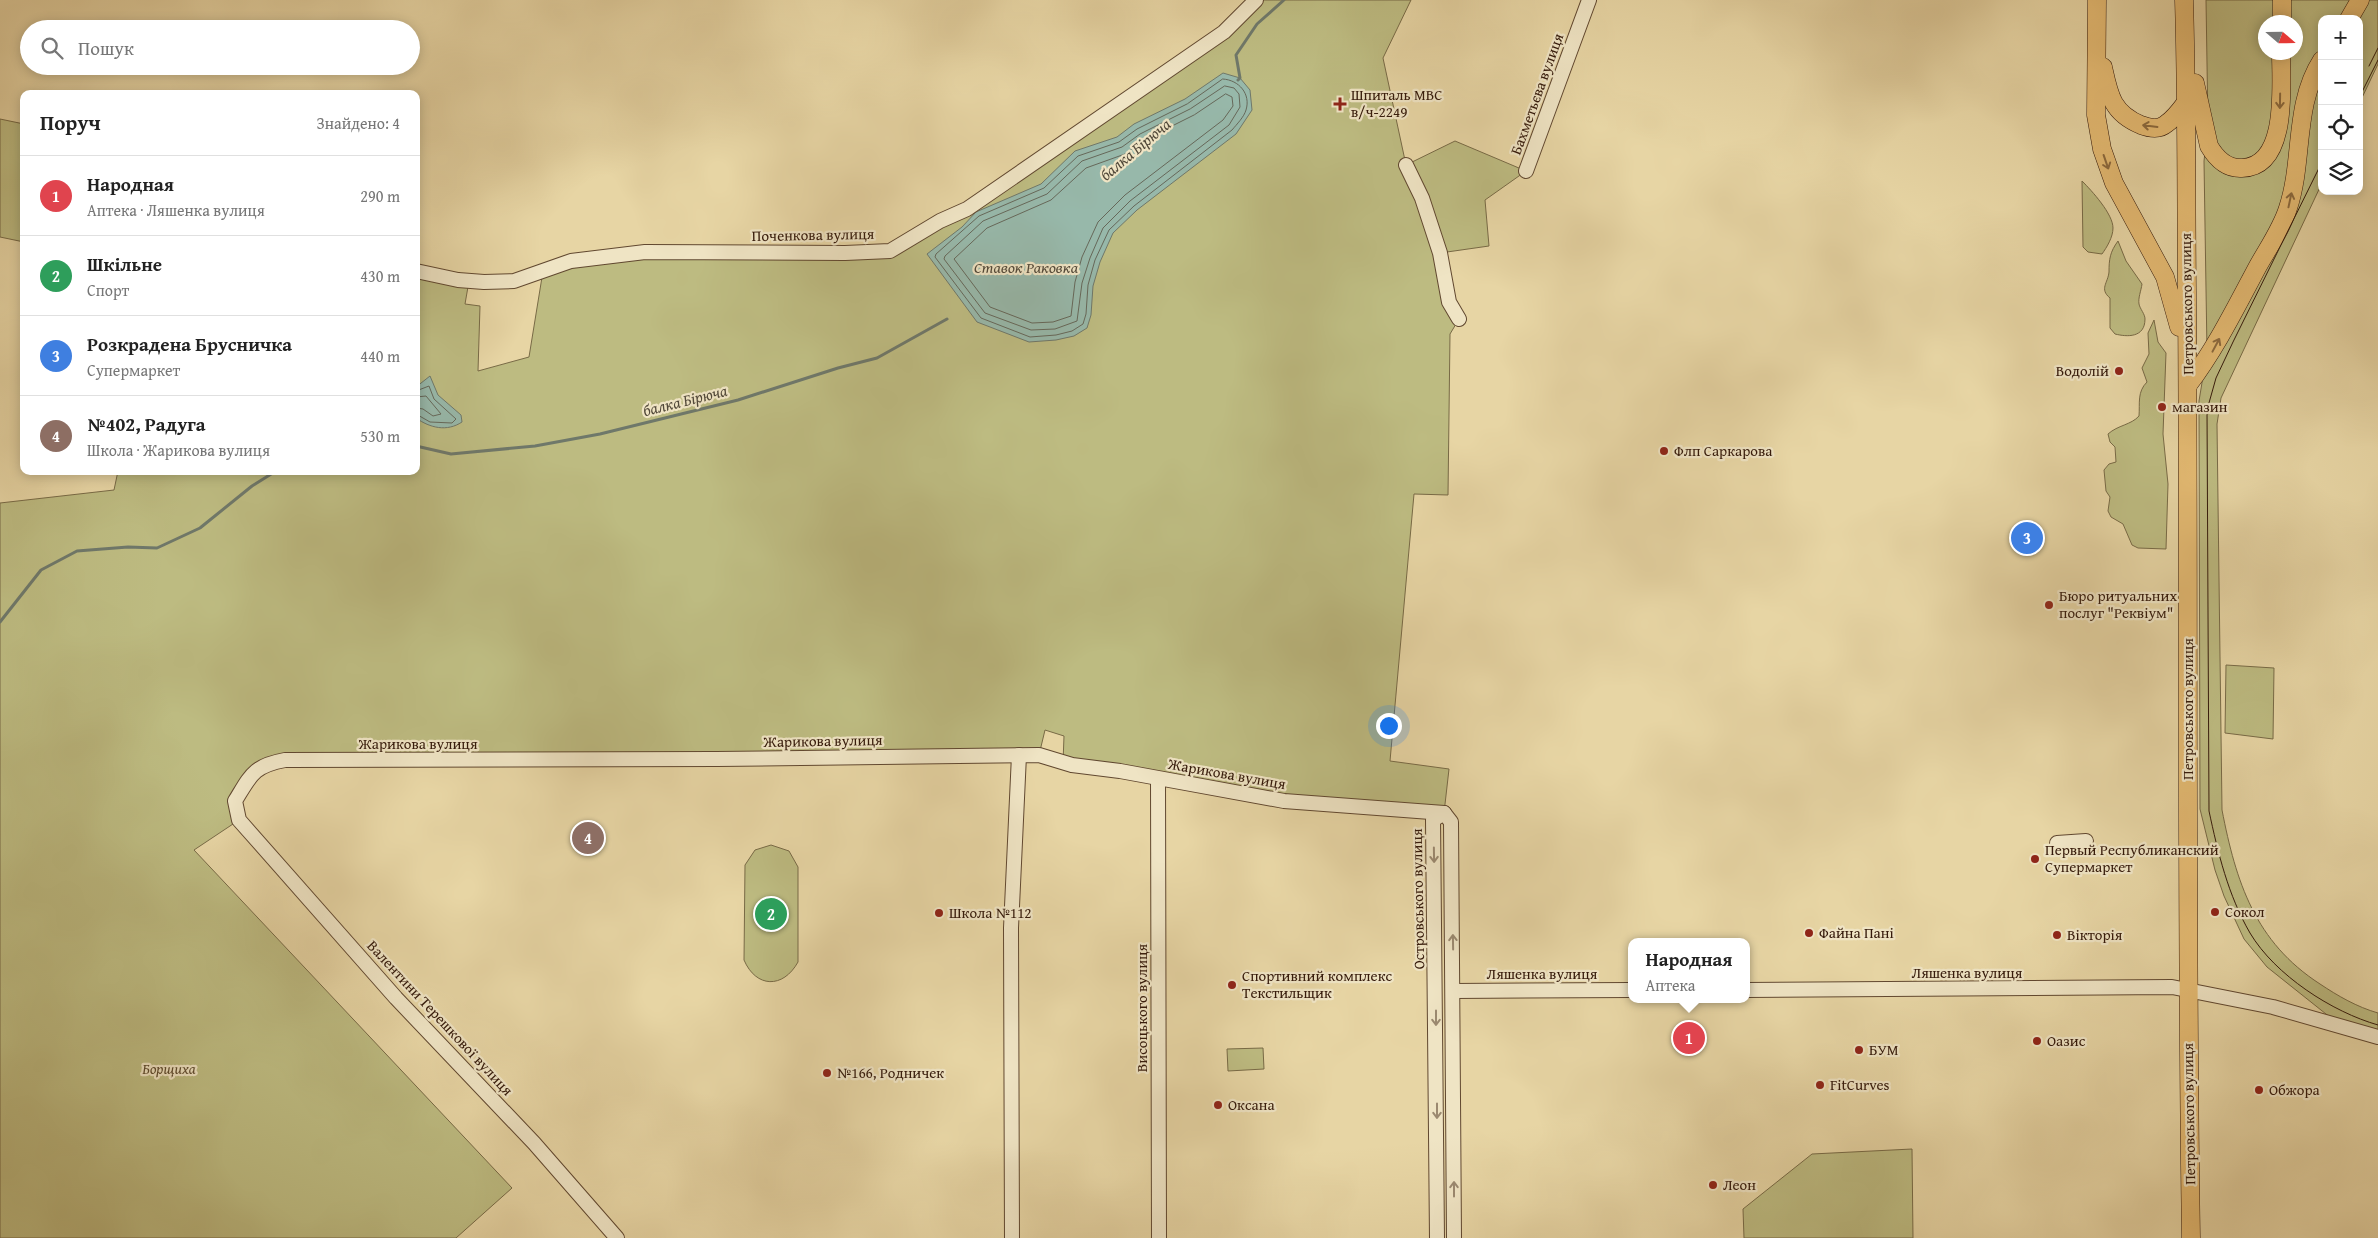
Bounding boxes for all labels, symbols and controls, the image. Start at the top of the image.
north arrow [2258,15,2303,60]
map controls [2318,15,2363,195]
button: + [2318,15,2363,60]
search box [20,20,420,75]
street label: Бахметьєва вулиця [1505,30,1568,158]
icon: search [38,34,66,62]
text: Пошук [78,34,134,62]
button: − [2318,60,2363,105]
place label: Шпиталь МВС в/ч-2249 [1351,84,1442,122]
one-way arrow [2275,92,2285,109]
marker: Шпиталь МВС в/ч-2249 [1333,97,1347,111]
button: locate [2318,105,2363,150]
text: Поруч [40,107,101,138]
text: Знайдено: 4 [317,111,400,135]
water label: балка Бірюча [1094,112,1176,186]
one-way arrow [2142,121,2158,131]
button: layers [2318,150,2363,195]
one-way arrow [2102,154,2111,170]
text: Народная [87,170,174,198]
text: 1 [52,184,60,208]
text: 290 m [360,184,400,208]
one-way arrow [2286,193,2295,209]
text: Аптека · Ляшенка вулиця [87,198,265,222]
street label: Поченкова вулиця [752,223,875,246]
street label: Петровського вулиця [2175,233,2198,375]
text: Шкільне [87,250,162,278]
water label: Ставок Раковка [974,255,1079,279]
text: 2 [52,264,60,288]
text: 430 m [360,264,400,288]
text: Спорт [87,278,129,302]
text: Розкрадена Брусничка [87,330,292,358]
one-way arrow [2211,337,2221,352]
text: 3 [52,344,60,368]
text: 440 m [360,344,400,368]
text: Супермаркет [87,358,180,382]
place label: Водолій [2056,360,2109,381]
marker: Водолій [2113,365,2125,377]
water label: балка Бірюча [640,378,730,422]
place label: магазин [2172,396,2228,417]
marker: магазин [2156,401,2168,413]
text: №402, Радуга [87,410,205,438]
text: 4 [52,424,60,448]
text: 530 m [360,424,400,448]
text: Школа · Жарикова вулиця [87,438,270,462]
place label: Флп Саркарова [1674,440,1773,461]
marker: Флп Саркарова [1658,445,1670,457]
pin: 3 [2011,519,2043,557]
place label: Бюро ритуальних послуг "Реквіум" [2059,585,2177,623]
marker: Бюро ритуальних послуг "Реквіум" [2043,599,2055,611]
street label: Петровського вулиця [2177,638,2198,780]
your location [1376,713,1402,739]
street label: Жарикова вулиця [762,729,883,752]
street label: Жарикова вулиця [358,733,478,754]
street label: Жарикова вулиця [1166,753,1288,794]
pin: 4 [572,819,604,857]
street label: Островського вулиця [1406,828,1429,970]
place label: Первый Республиканский Супермаркет [2045,839,2219,877]
one-way arrow [1429,847,1439,863]
marker: Первый Республиканский Супермаркет [2029,853,2041,865]
pin: 2 [755,895,787,933]
place label: Сокол [2225,901,2265,922]
place label: Школа №112 [949,902,1032,923]
marker: Сокол [2209,906,2221,918]
marker: Школа №112 [933,907,945,919]
place label: Файна Пані [1819,922,1894,943]
place label: Вікторія [2067,924,2123,945]
marker: Файна Пані [1803,927,1815,939]
marker: Вікторія [2051,929,2063,941]
one-way arrow [1448,934,1458,950]
street label: Валентини Терешкової вулиця [363,935,518,1100]
popup [1628,938,1750,1003]
street label: Висоцького вулиця [1131,943,1152,1072]
text: Народная [1645,945,1733,973]
street label: Ляшенка вулиця [1912,962,2023,983]
street label: Ляшенка вулиця [1487,963,1598,984]
place label: Спортивний комплекс Текстильщик [1242,965,1393,1003]
text: Аптека [1645,973,1695,997]
marker: Спортивний комплекс Текстильщик [1226,979,1238,991]
one-way arrow [1431,1010,1441,1026]
pin: 1 [1673,1019,1705,1057]
place label: Оазис [2047,1030,2086,1051]
marker: Оазис [2031,1035,2043,1047]
place label: БУМ [1869,1039,1899,1060]
street label: Петровського вулиця [2177,1043,2200,1185]
marker: БУМ [1853,1044,1865,1056]
park label: Борщиха [142,1058,196,1079]
place label: №166, Родничек [837,1062,944,1083]
marker: №166, Родничек [821,1067,833,1079]
place label: FitCurves [1830,1074,1889,1095]
marker: FitCurves [1814,1079,1826,1091]
place label: Обжора [2269,1079,2321,1100]
marker: Обжора [2253,1084,2265,1096]
place label: Оксана [1228,1094,1275,1115]
marker: Оксана [1212,1099,1224,1111]
one-way arrow [1432,1103,1442,1119]
place label: Леон [1723,1174,1756,1195]
marker: Леон [1707,1179,1719,1191]
one-way arrow [1449,1182,1459,1198]

